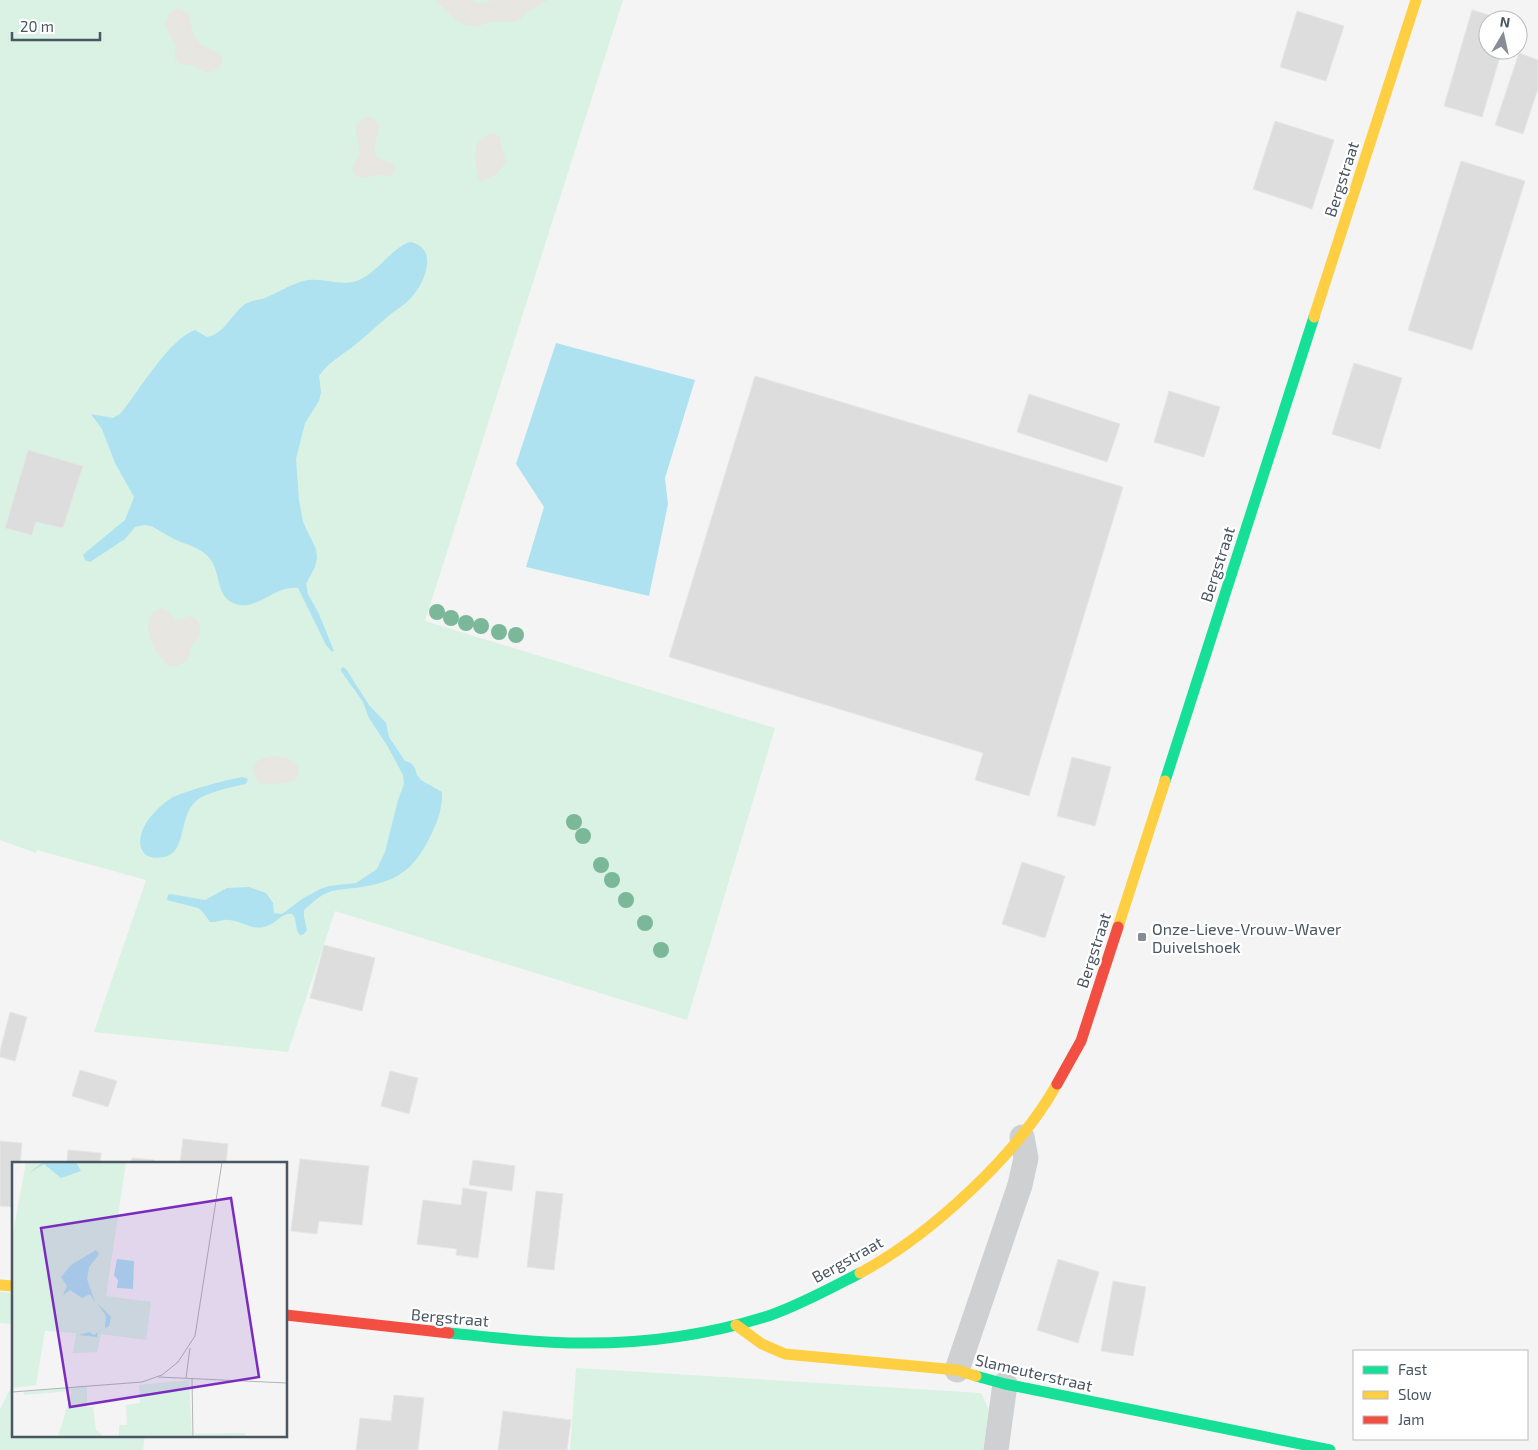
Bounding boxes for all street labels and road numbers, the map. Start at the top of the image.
street label: Bergstraat [1320,139,1362,219]
street label: Bergstraat [1196,524,1238,604]
street label: Bergstraat [1072,910,1114,990]
street label: Bergstraat [808,1232,886,1286]
street label: Bergstraat [410,1304,490,1330]
street label: Slameuterstraat [974,1349,1094,1395]

